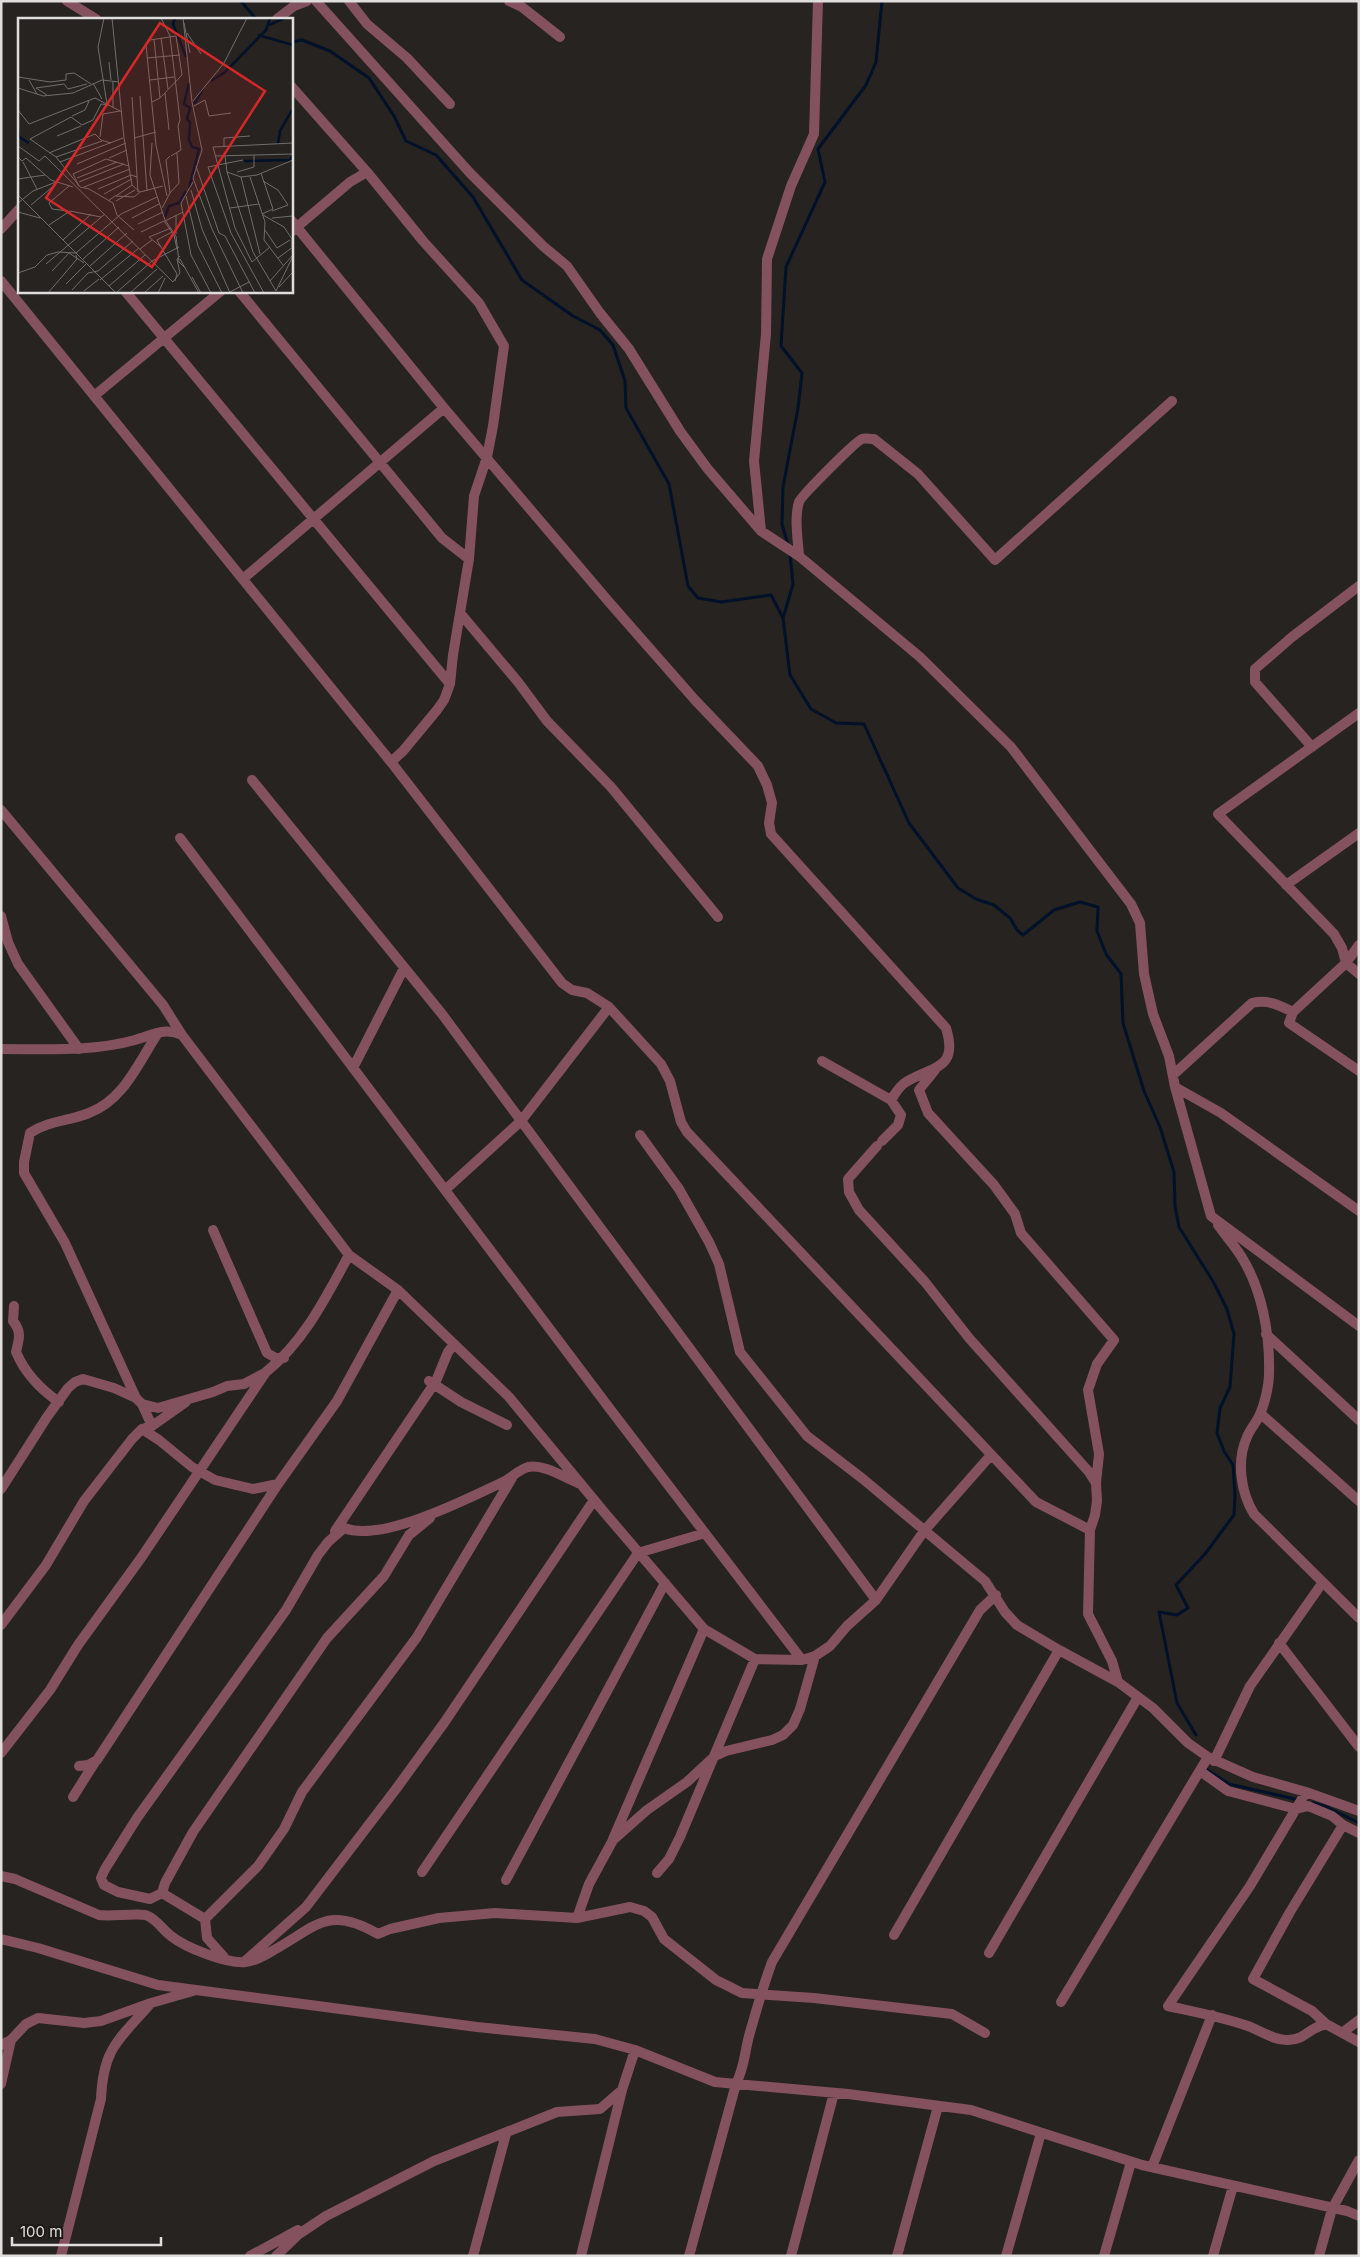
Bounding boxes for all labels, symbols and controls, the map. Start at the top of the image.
inset map [18,18,292,292]
scale bar [12,2214,161,2246]
text: 100 m [20,2222,62,2241]

